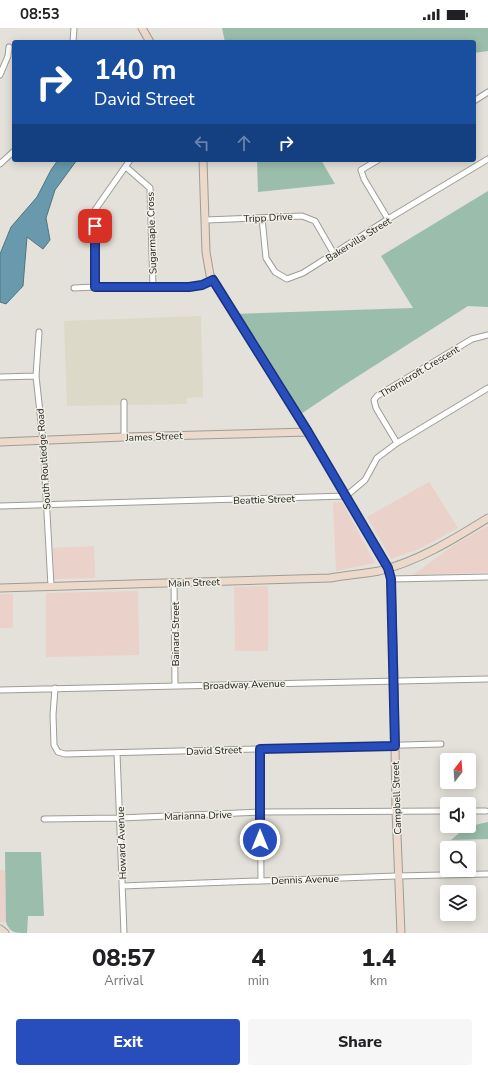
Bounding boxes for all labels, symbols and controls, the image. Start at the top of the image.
text: 08:53 [20,4,60,24]
text: 140 m [94,51,177,89]
icon: right [28,56,80,108]
text: David Street [94,87,194,111]
icon: left [191,132,213,154]
icon: ahead [233,132,255,154]
icon: right [275,132,297,154]
street label: Sugarmaple Cross [144,191,160,274]
pin [78,209,112,243]
street label: Tripp Drive [243,210,293,226]
street label: Bakervilla Street [323,214,394,266]
icon: arrive [84,215,106,237]
street label: Thornicroft Crescent [377,342,463,401]
street label: South Routledge Road [33,408,55,510]
street label: James Street [124,429,183,445]
street label: Beattie Street [233,492,296,508]
street label: Main Street [168,575,221,591]
street label: Bainard Street [169,601,183,666]
street label: Broadway Avenue [203,677,285,693]
street label: David Street [186,743,243,759]
north arrow [440,753,476,789]
map controls [440,753,476,921]
street label: Campbell Street [389,761,405,835]
button: sound [440,797,476,833]
street label: Howard Avenue [114,806,130,880]
street label: Marianna Drive [164,808,232,824]
position arrow [239,819,281,861]
button: search [440,841,476,877]
street label: Dennis Avenue [271,872,339,888]
button: layers [440,885,476,921]
text: 08:57 [92,942,156,974]
text: 4 [251,942,266,974]
text: 1.4 [361,942,396,974]
text: Arrival [104,972,143,990]
text: min [248,972,269,990]
text: km [370,972,387,990]
button: Exit [16,1019,240,1065]
button: Share [248,1019,472,1065]

